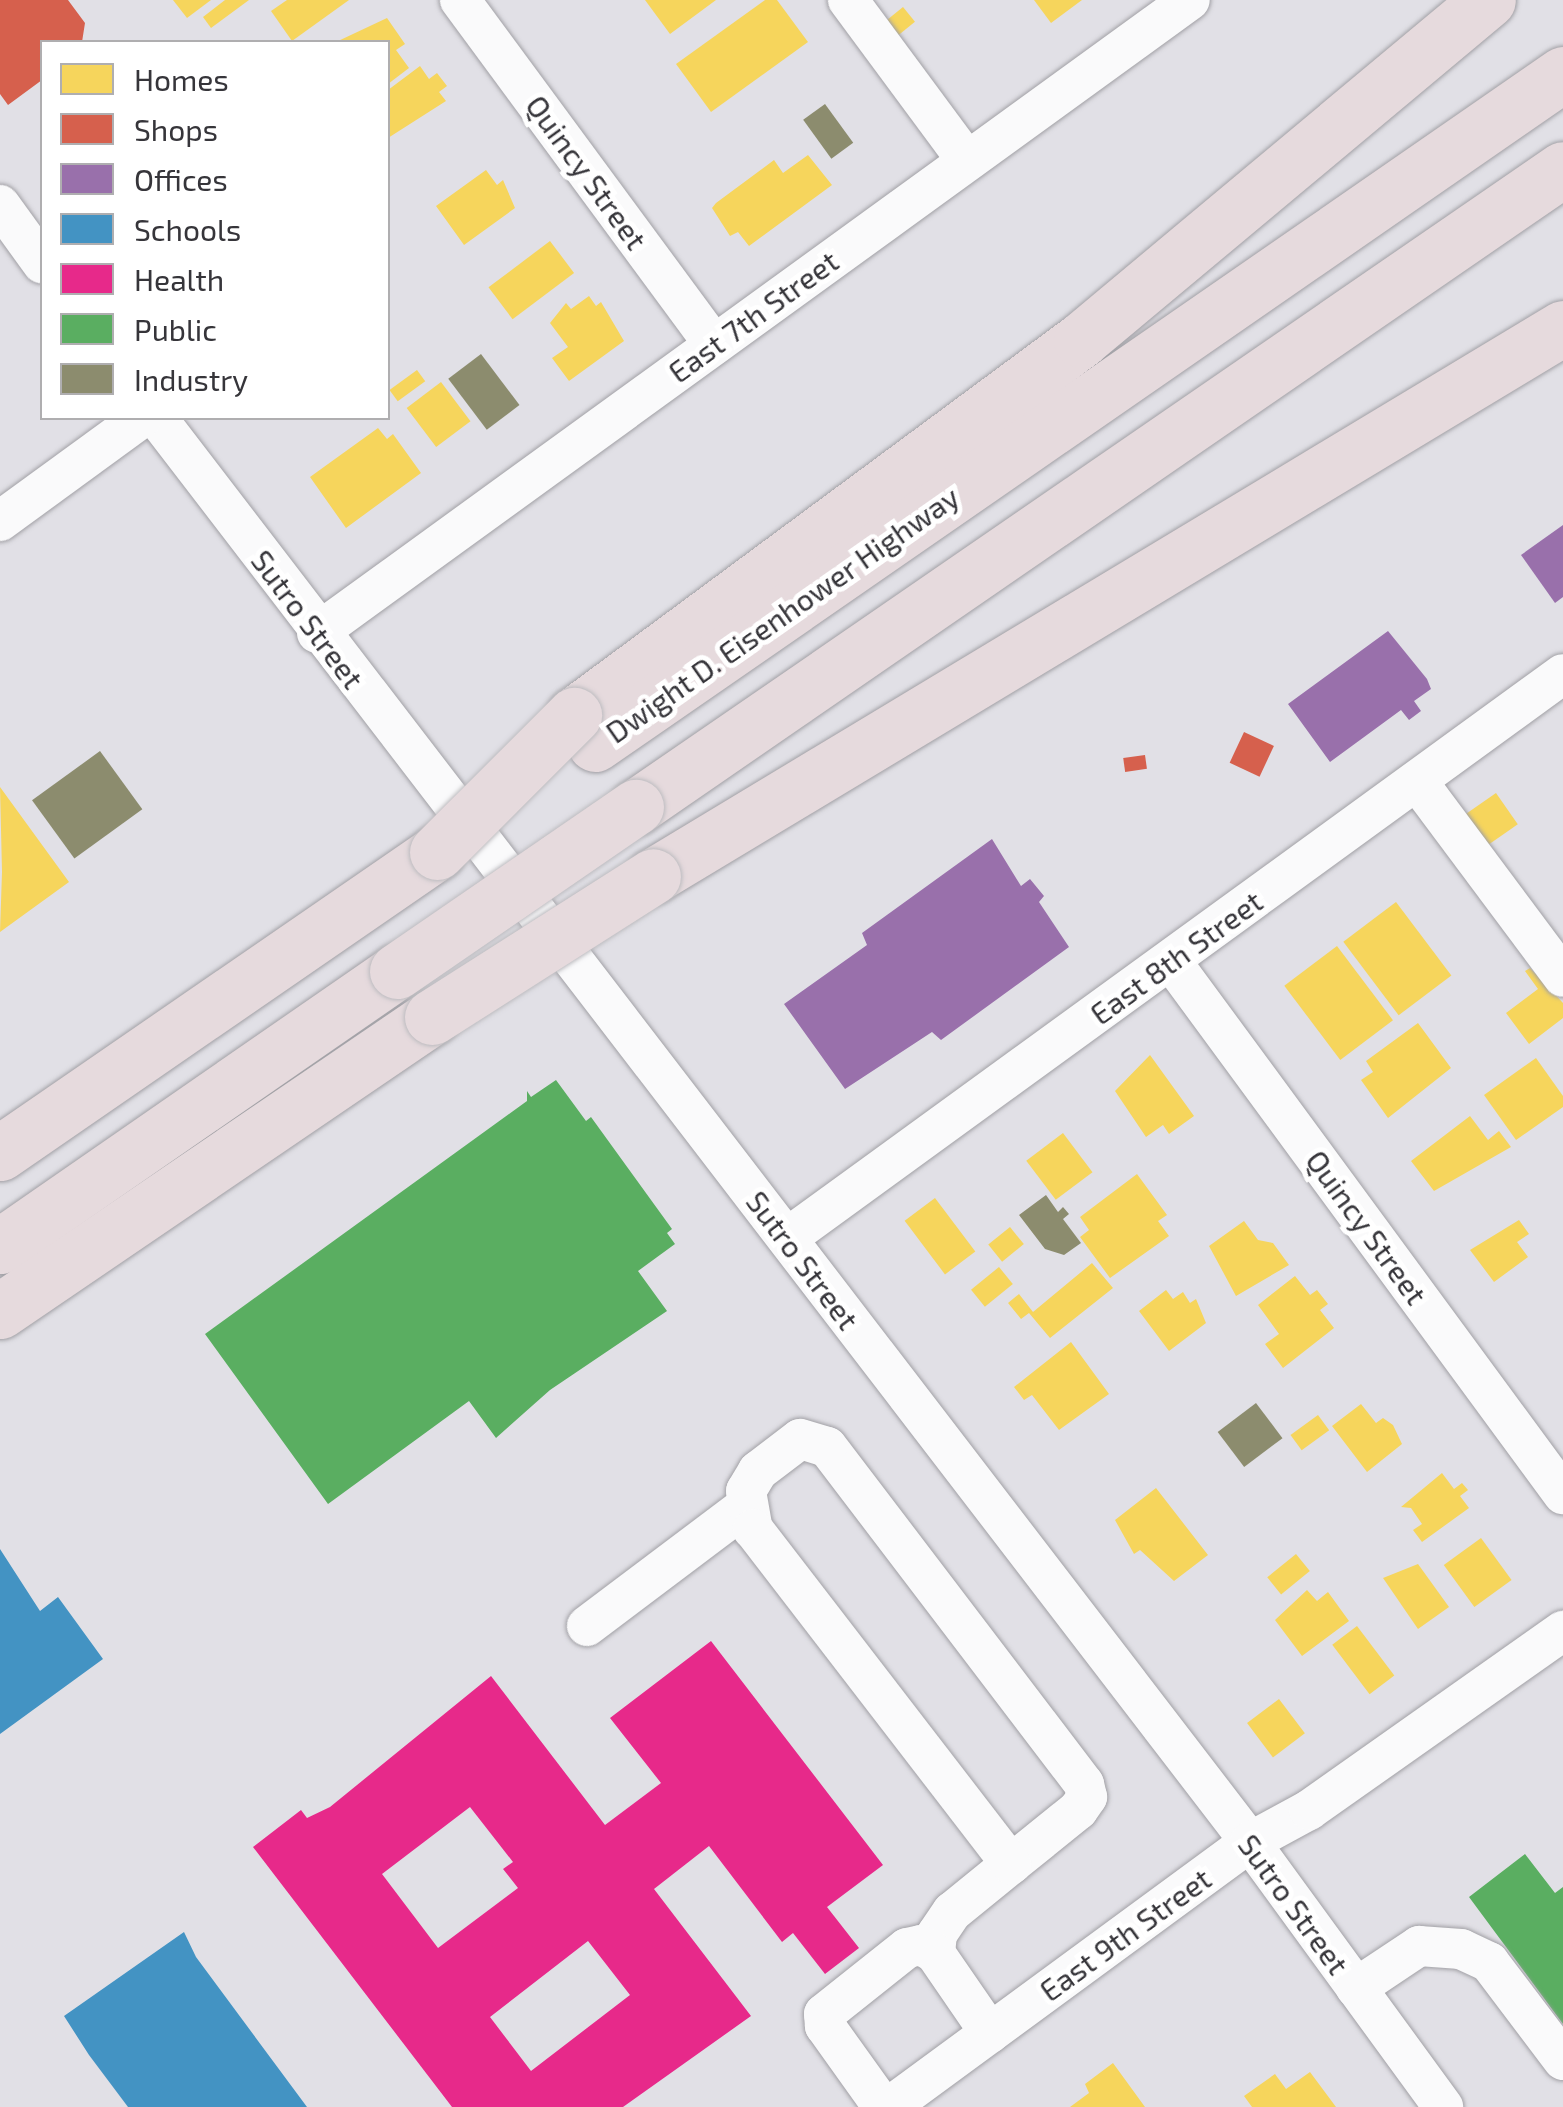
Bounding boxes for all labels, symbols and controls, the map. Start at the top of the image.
legend [40,40,390,420]
text: Homes [134,61,229,97]
street label: Quincy Street [519,88,655,256]
text: Shops [134,111,218,147]
text: Offices [134,161,228,197]
text: Schools [134,211,241,247]
street label: East 7th Street [661,242,845,390]
text: Health [134,261,224,297]
text: Public [134,311,217,347]
text: Industry [134,361,248,397]
street label: Dwight D. Eisenhower Highway [598,478,966,750]
street label: Sutro Street [244,543,372,695]
street label: East 8th Street [1083,883,1269,1031]
street label: Quincy Street [1299,1143,1435,1311]
street label: Sutro Street [739,1184,867,1336]
street label: Sutro Street [1231,1827,1357,1981]
street label: East 9th Street [1032,1860,1218,2008]

